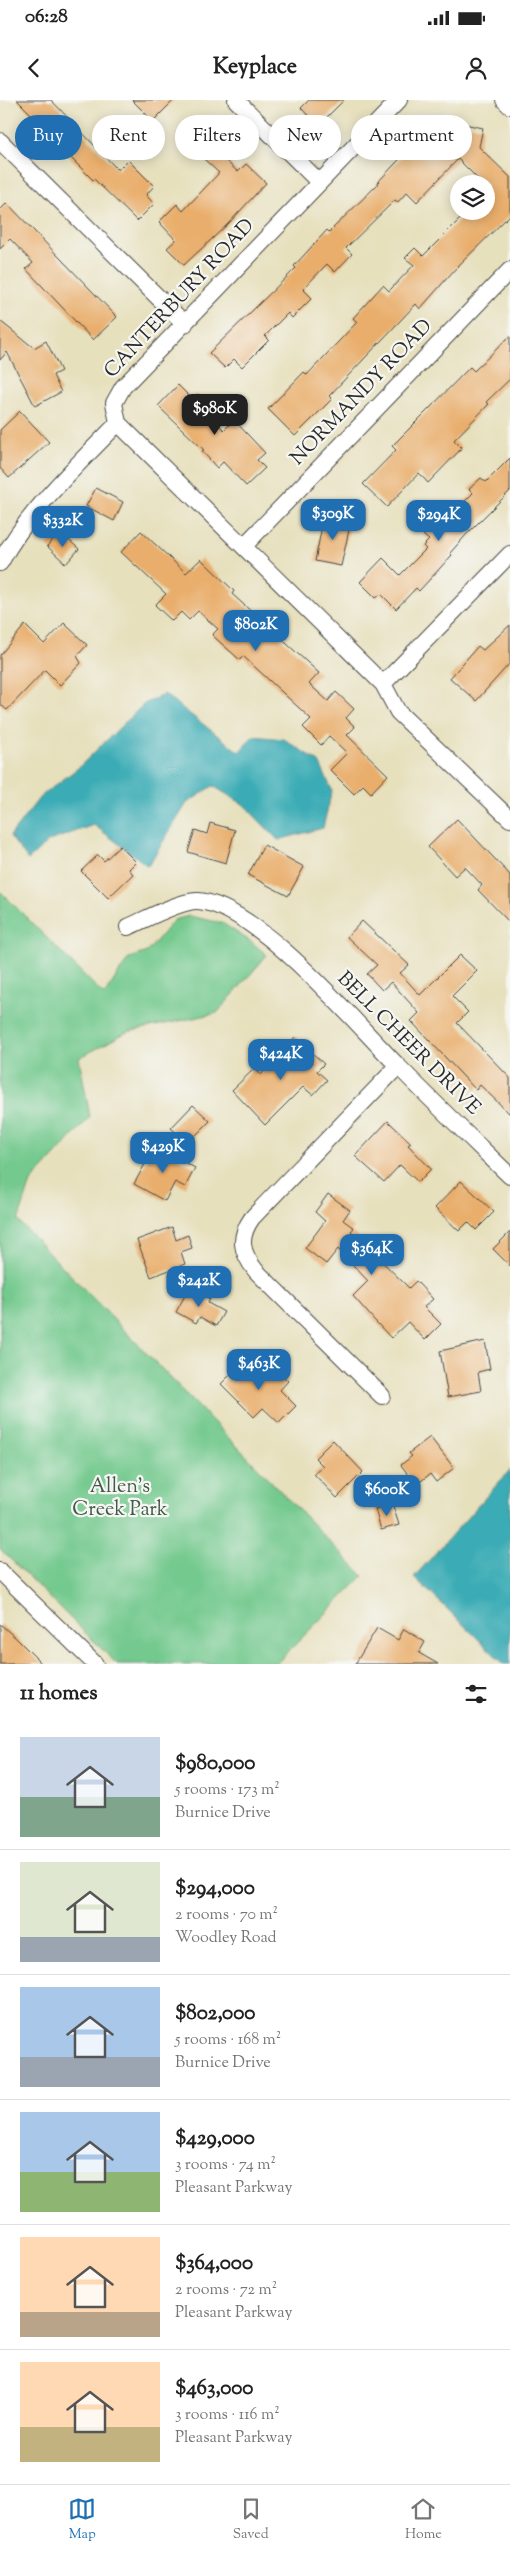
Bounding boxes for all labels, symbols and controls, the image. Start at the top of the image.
text: 06:28 [25,4,68,31]
text: Keyplace [213,52,297,84]
icon: back [20,54,48,82]
icon: person [462,54,490,82]
chip: Buy [15,115,82,160]
chip: Rent [92,115,165,160]
chip: Filters [175,115,259,160]
chip: New [269,115,341,160]
chip: Apartment [351,115,472,160]
map controls [450,175,495,220]
button: layers [450,175,495,220]
street label: CANTERBURY ROAD [98,213,262,385]
street label: NORMANDY ROAD [284,313,440,473]
pin: $980K [180,394,250,436]
text: $980K [193,398,237,421]
pin: $309K [298,498,368,541]
pin: $294K [404,500,474,542]
text: $309K [312,503,354,526]
text: $294K [417,504,461,527]
pin: $332K [28,506,98,548]
text: $332K [43,510,83,533]
pin: $802K [221,610,291,652]
text: $802K [234,614,278,637]
street label: BELL CHEER DRIVE [330,966,486,1122]
pin: $424K [246,1038,316,1081]
text: $424K [259,1043,303,1066]
pin: $429K [128,1132,198,1174]
text: $429K [141,1136,185,1159]
pin: $364K [337,1234,407,1276]
text: $364K [351,1238,393,1261]
pin: $242K [164,1266,234,1308]
text: $242K [177,1270,221,1293]
pin: $463K [224,1348,294,1391]
text: $463K [238,1353,280,1376]
park label: Allen's Creek Park [72,1473,168,1525]
pin: $600K [352,1474,422,1517]
text: $600K [365,1479,410,1502]
text: 11 homes [20,1679,98,1709]
icon: filters [462,1680,490,1708]
text: $980,000 [175,1749,255,1779]
icon: home [60,1757,120,1817]
text: 5 rooms · 173 m² [175,1779,280,1802]
text: Burnice Drive [175,1802,271,1825]
text: $294,000 [175,1874,255,1904]
icon: home [60,1882,120,1942]
text: 2 rooms · 70 m² [175,1904,278,1927]
text: Woodley Road [175,1927,277,1950]
text: $802,000 [175,1999,255,2029]
icon: home [60,2007,120,2067]
text: 5 rooms · 168 m² [175,2029,281,2052]
text: Burnice Drive [175,2052,271,2075]
text: $429,000 [175,2124,255,2154]
icon: home [60,2132,120,2192]
text: 3 rooms · 74 m² [175,2154,276,2177]
text: Pleasant Parkway [175,2177,292,2200]
text: $364,000 [175,2249,253,2279]
icon: home [60,2257,120,2317]
text: 2 rooms · 72 m² [175,2279,277,2302]
text: Pleasant Parkway [175,2302,292,2325]
text: $463,000 [175,2374,253,2404]
icon: home [60,2382,120,2442]
text: 3 rooms · 116 m² [175,2404,280,2427]
text: Pleasant Parkway [175,2427,292,2450]
tab: Map [68,2495,96,2545]
tab: Saved [233,2495,269,2545]
tab: Home [405,2495,442,2545]

